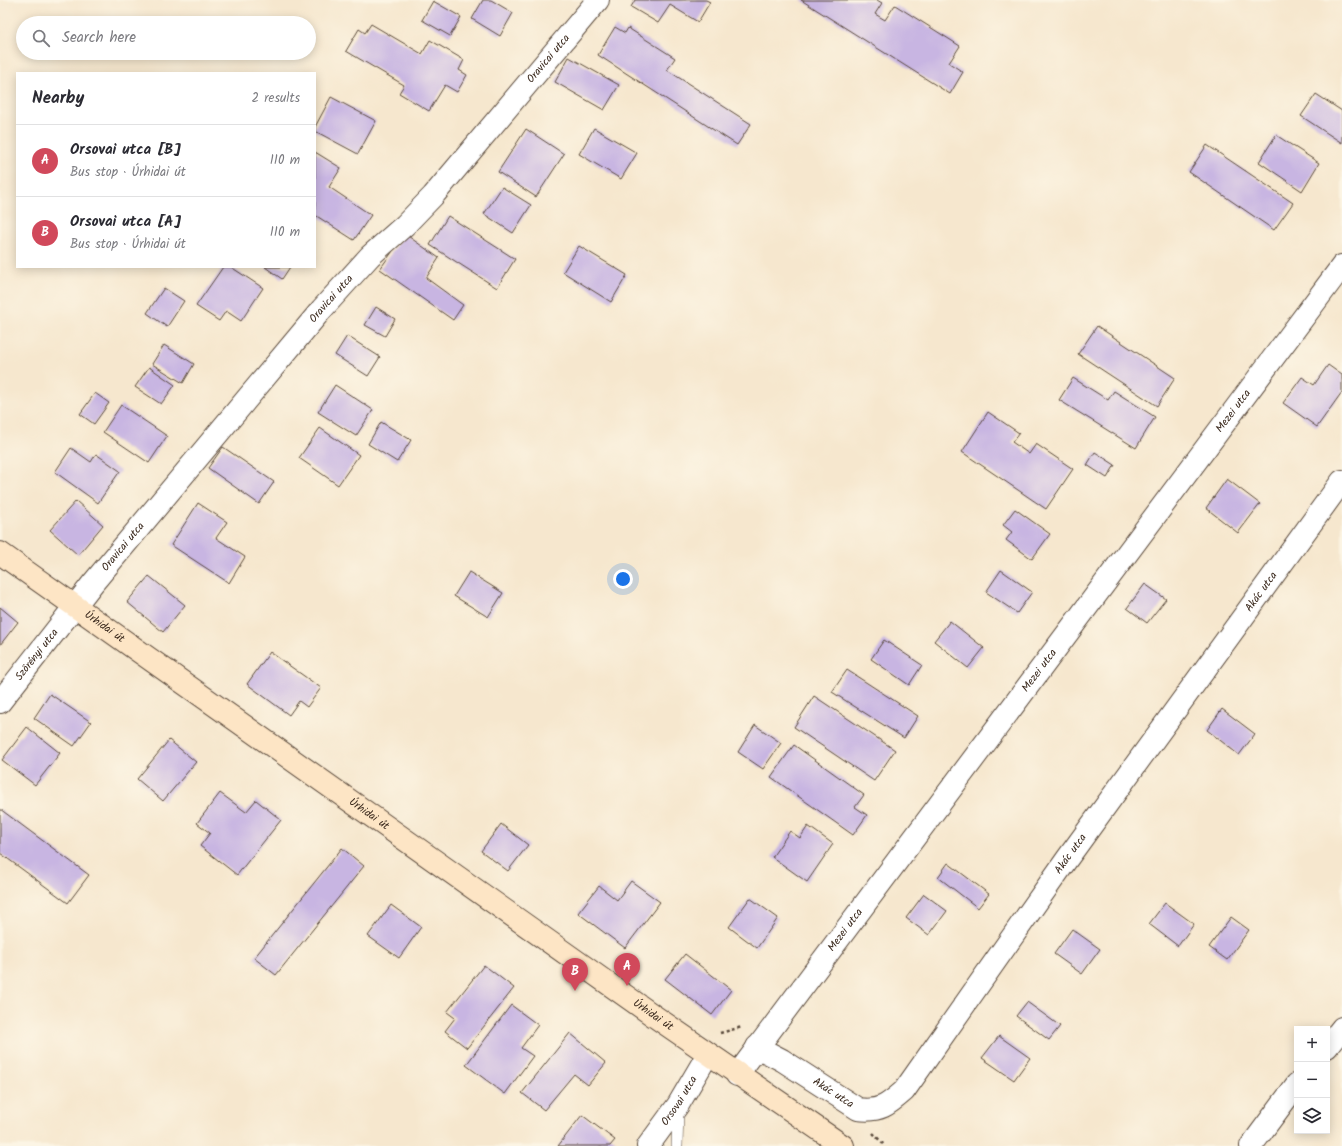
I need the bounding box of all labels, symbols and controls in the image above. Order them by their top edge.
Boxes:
search box [16,16,316,60]
text: Search here [62,26,136,50]
icon: search [30,27,52,49]
street label: Oravicai utca [522,30,575,87]
text: Nearby [32,85,84,112]
text: 2 results [252,88,300,109]
text: Orsovai utca [B] [70,138,181,162]
text: A [41,150,49,171]
text: 110 m [270,150,300,171]
text: Bus stop · Úrhidai út [70,162,186,183]
text: Orsovai utca [A] [70,210,181,234]
text: B [41,222,49,243]
text: 110 m [270,222,300,243]
text: Bus stop · Úrhidai út [70,234,186,255]
street label: Oravicai utca [305,271,358,327]
street label: Mezei utca [1211,386,1256,437]
street label: Oravicai utca [97,518,149,576]
street label: Akác utca [1240,568,1282,616]
your location [613,569,633,589]
street label: Úrhidai út [81,606,129,648]
street label: Szörényi utca [11,625,63,685]
street label: Mezei utca [1017,645,1062,696]
street label: Úrhidai út [345,794,393,835]
street label: Akác utca [1050,830,1091,878]
street label: Mezei utca [823,905,868,956]
pin: A [614,953,640,986]
pin: B [562,958,588,991]
street label: Úrhidai út [629,995,678,1036]
map controls [1294,1026,1330,1134]
button: + [1294,1026,1330,1062]
button: − [1294,1062,1330,1098]
street label: Orsovai utca [657,1072,702,1130]
street label: Akác utca [809,1073,857,1113]
button: layers [1294,1098,1330,1134]

